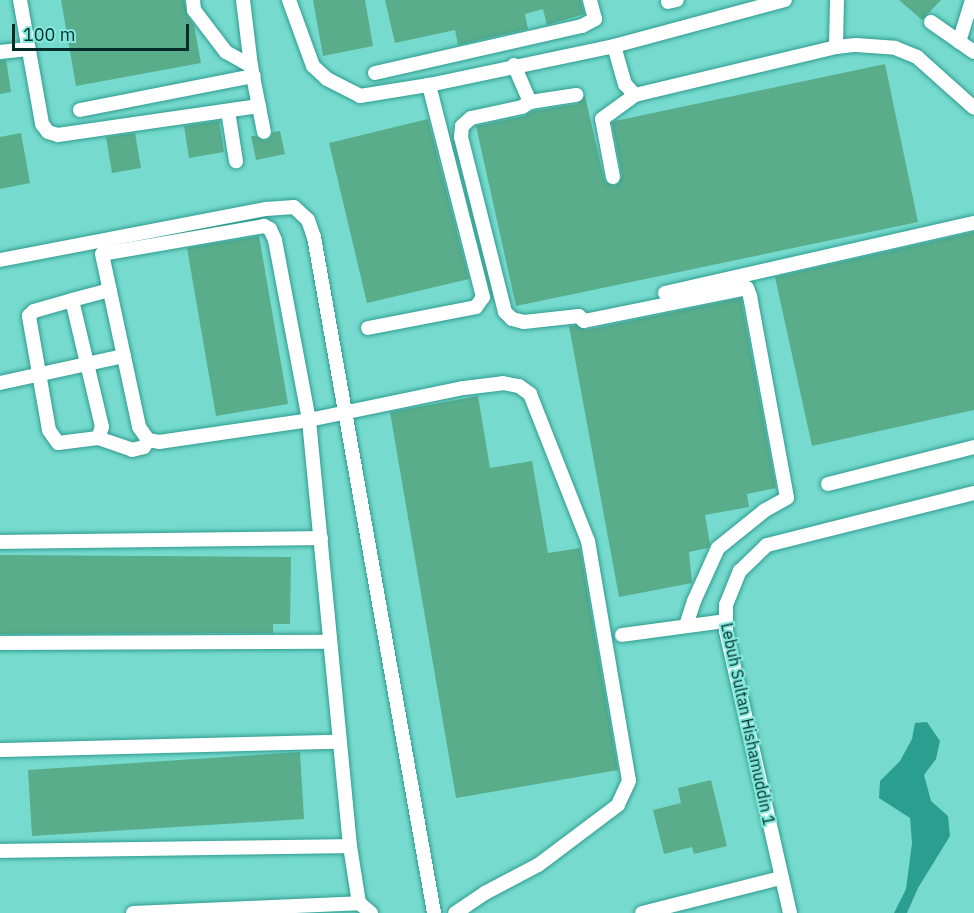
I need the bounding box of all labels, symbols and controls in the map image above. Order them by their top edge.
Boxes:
scale bar [15,12,192,50]
text: 100 m [23,23,75,46]
street label: Lebuh Sultan Hishamuddin 1 [717,621,779,827]

